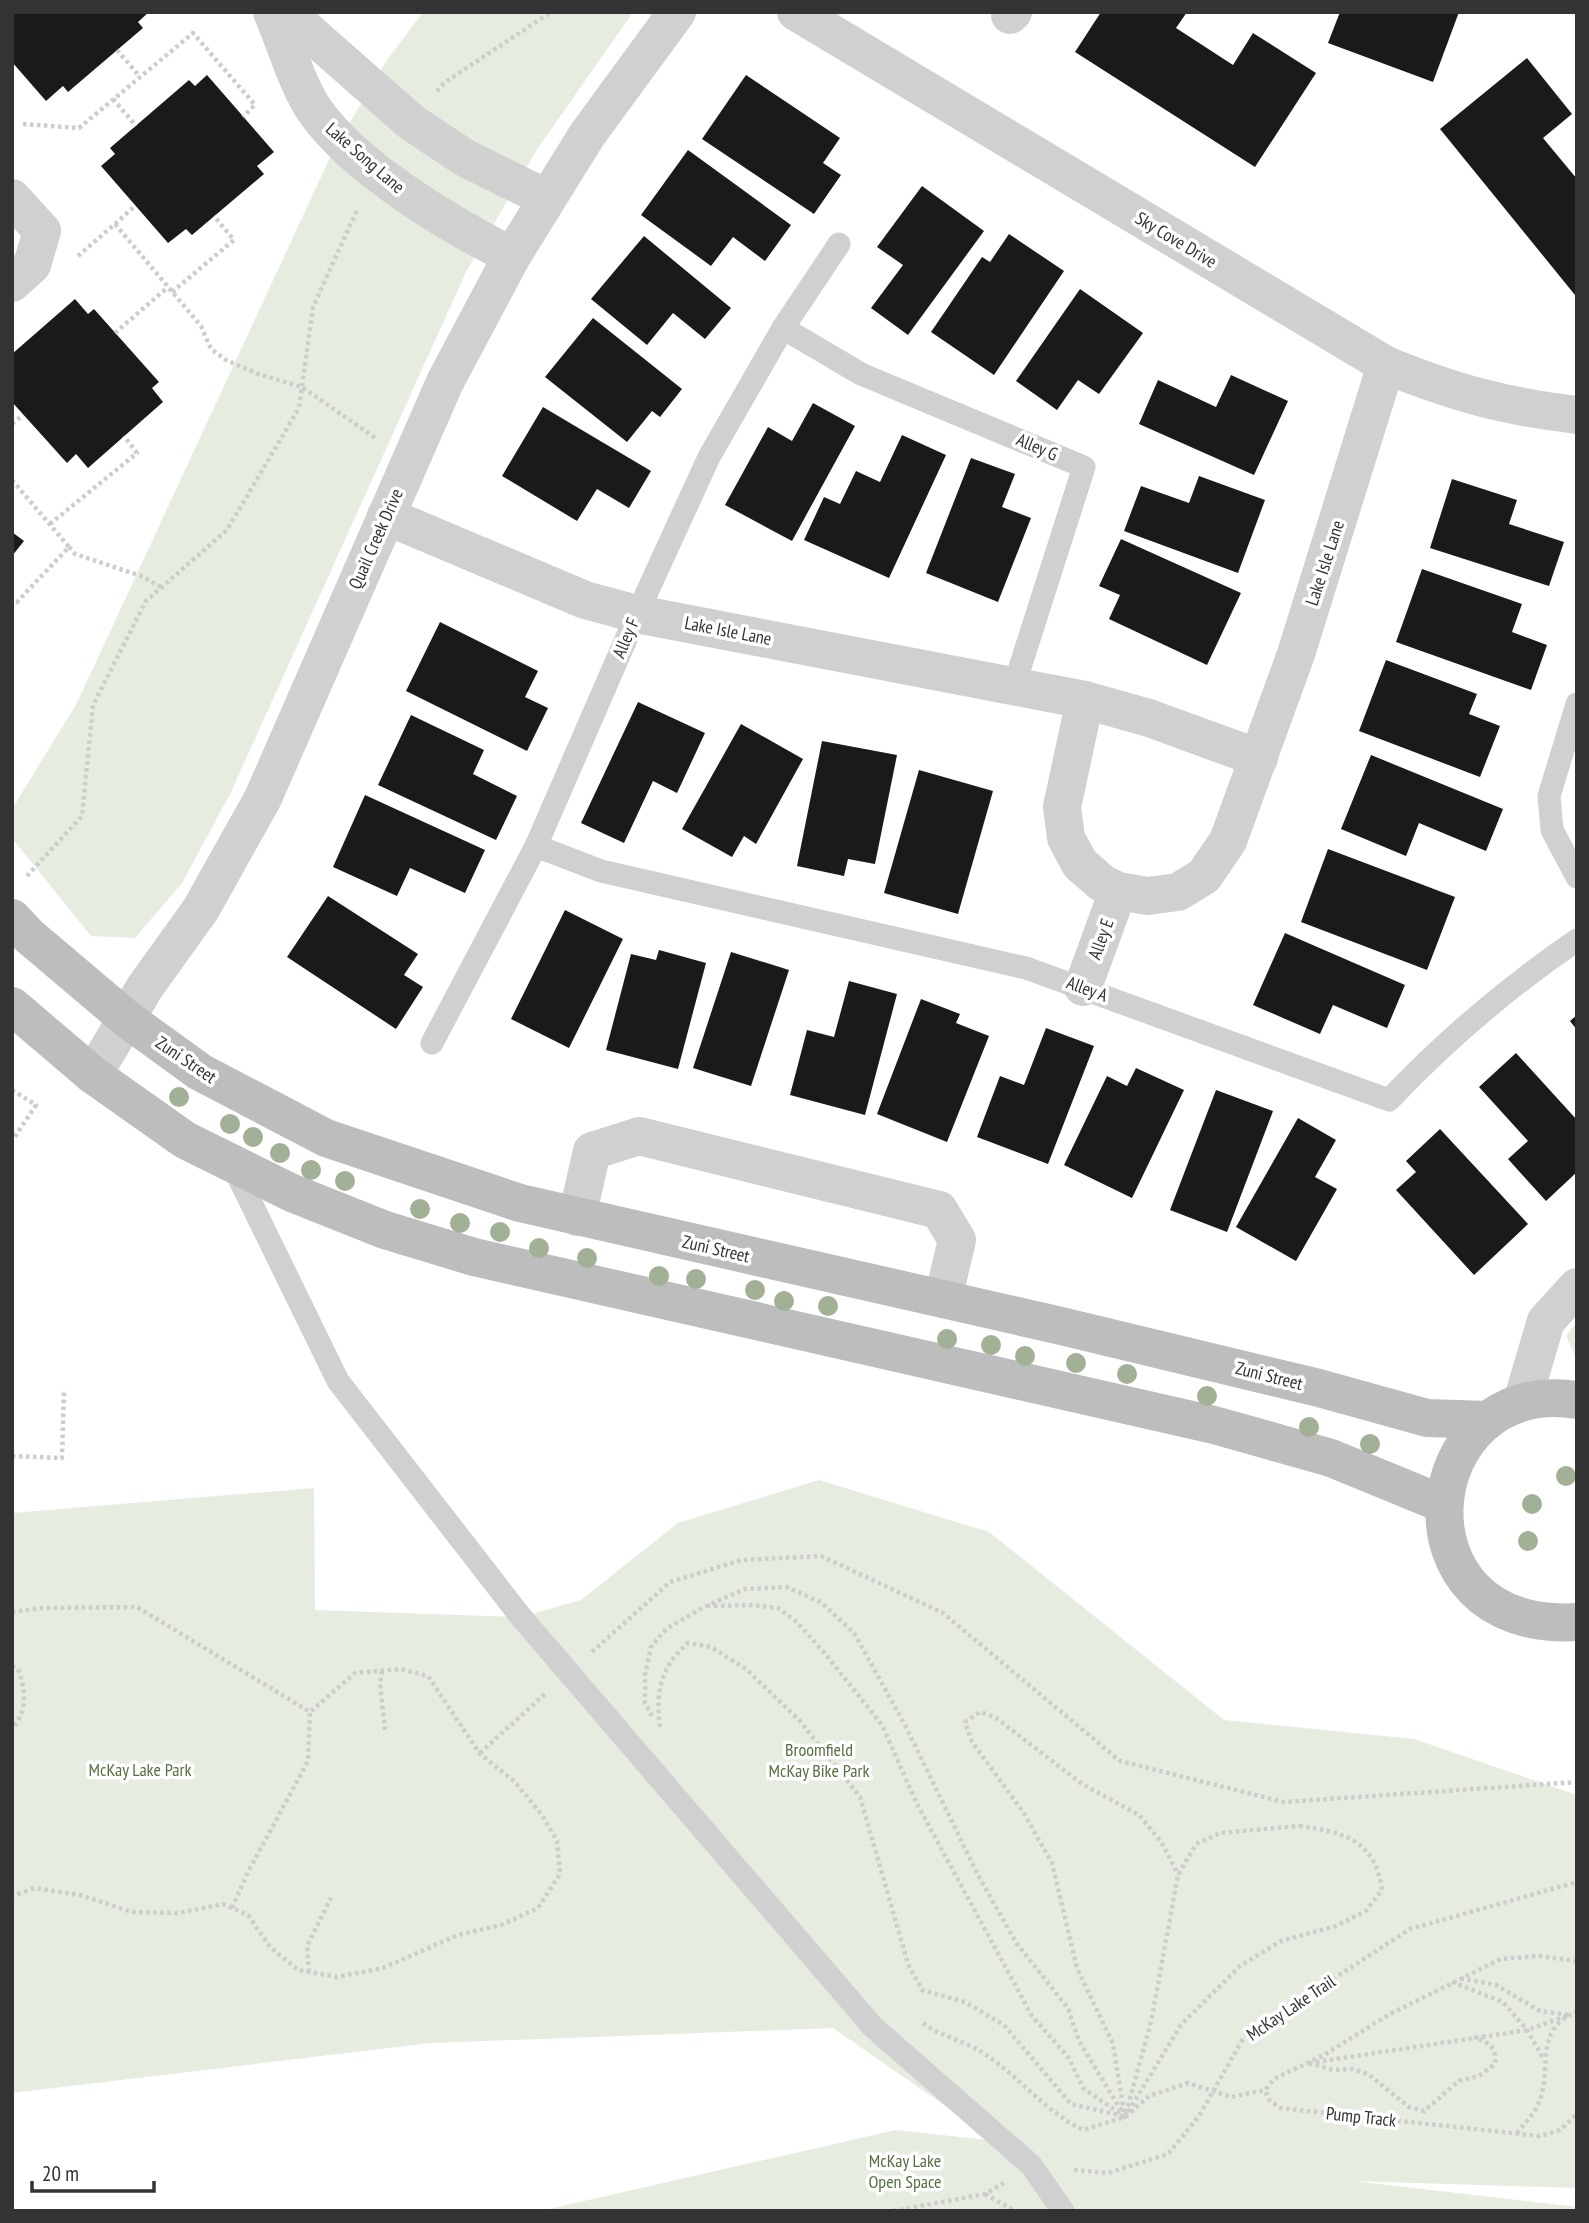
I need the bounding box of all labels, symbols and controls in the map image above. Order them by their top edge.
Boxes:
street label: Lake Song Lane [321,117,410,198]
street label: Sky Cove Drive [1131,206,1221,273]
street label: Alley G [1013,428,1062,466]
street label: Quail Creek Drive [343,485,408,593]
street label: Lake Isle Lane [1300,517,1349,608]
street label: Lake Isle Lane [683,611,773,650]
street label: Alley F [607,614,644,661]
street label: Alley E [1083,915,1118,962]
street label: Alley A [1063,971,1111,1007]
street label: Zuni Street [152,1031,221,1088]
street label: Zuni Street [680,1230,752,1267]
street label: Zuni Street [1233,1356,1305,1395]
park label: Broomfield McKay Bike Park [769,1738,869,1782]
park label: McKay Lake Park [89,1758,191,1781]
street label: McKay Lake Trail [1242,1969,1340,2046]
street label: Pump Track [1325,2101,1397,2132]
park label: McKay Lake Open Space [868,2149,942,2193]
scale bar [32,2150,154,2194]
text: 20 m [42,2160,79,2187]

